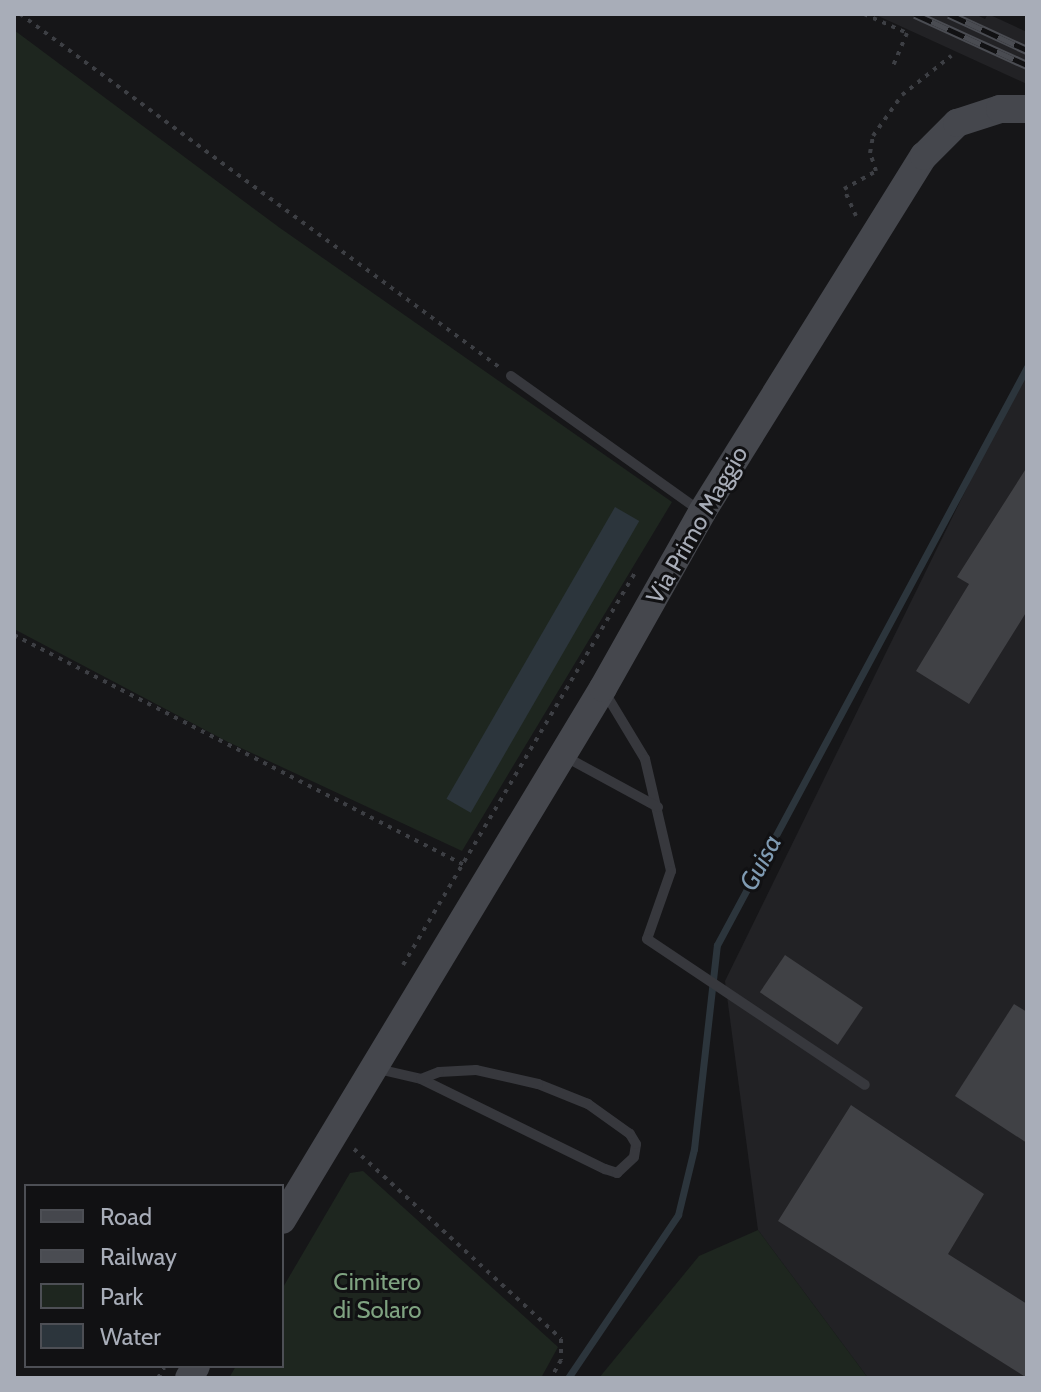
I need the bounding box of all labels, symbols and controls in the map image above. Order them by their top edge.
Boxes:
street label: Via Primo Maggio [640,441,754,609]
water label: Guisa [733,830,789,896]
legend [24,1184,284,1368]
text: Road [100,1202,152,1231]
text: Railway [100,1242,177,1271]
park label: Cimitero di Solaro [333,1268,421,1324]
text: Park [100,1282,143,1311]
text: Water [100,1322,161,1351]

